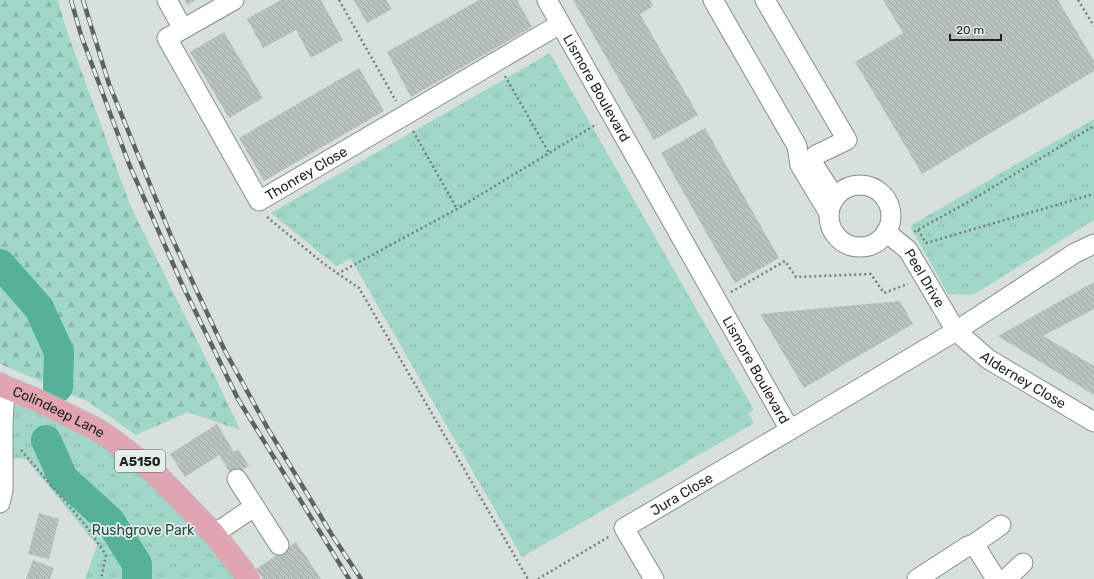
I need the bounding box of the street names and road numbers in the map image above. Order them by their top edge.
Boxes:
street label: Lismore Boulevard [559,31,633,145]
street label: Thonrey Close [262,143,351,204]
street label: Peel Drive [900,246,948,311]
street label: Lismore Boulevard [718,313,793,427]
street label: Alderney Close [976,348,1069,412]
street label: Colindeep Lane [10,383,108,442]
road number: A5150 [115,450,165,472]
street label: Jura Close [648,469,716,519]

